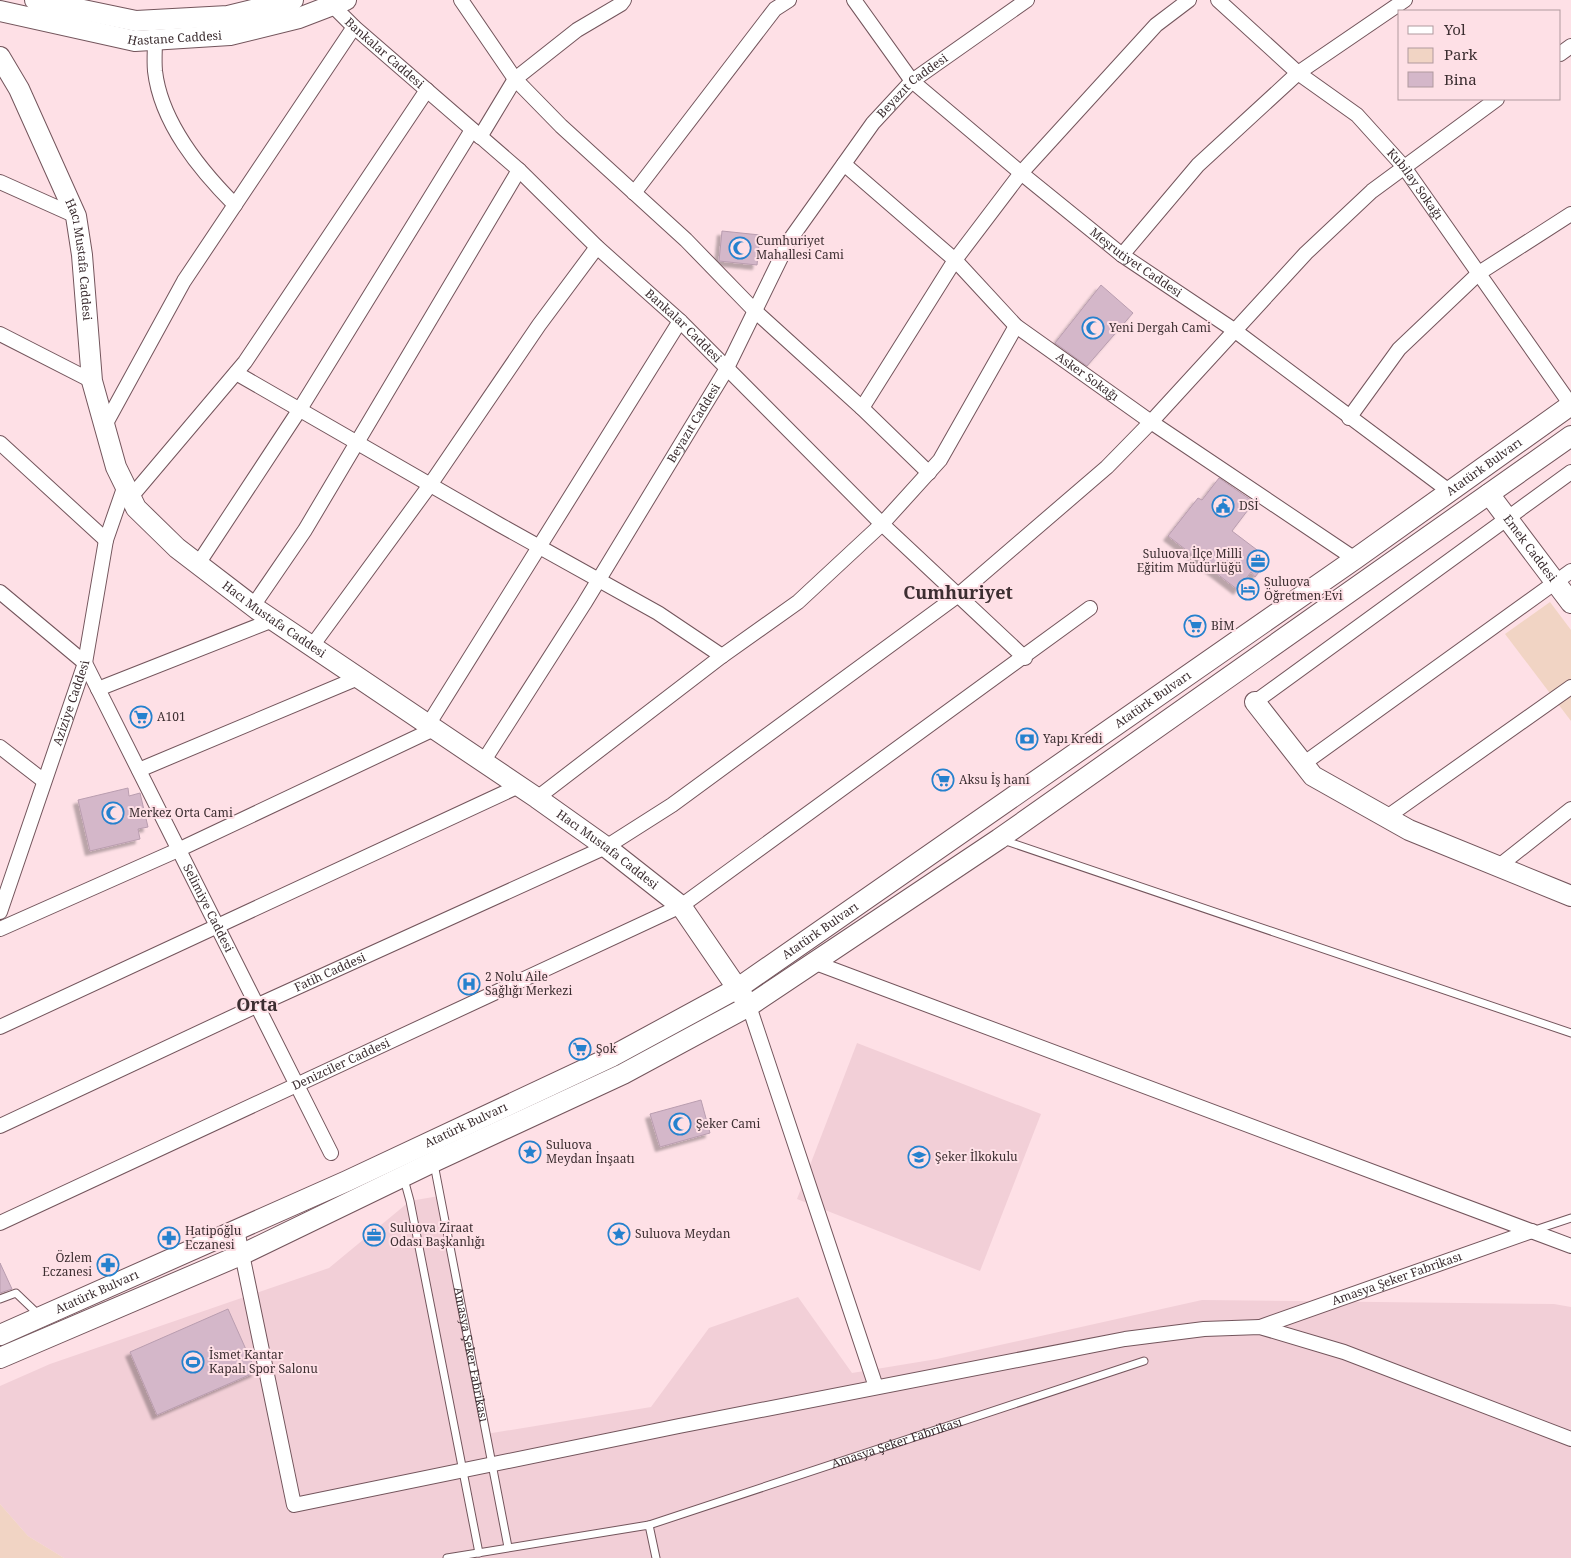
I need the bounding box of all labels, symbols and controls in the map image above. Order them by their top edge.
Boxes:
legend [1398,10,1561,100]
street label: Bankalar Caddesi [341,13,428,92]
text: Yol [1443,19,1466,39]
street label: Hastane Caddesi [126,27,222,49]
text: Park [1444,44,1478,64]
street label: Beyazıt Caddesi [873,49,951,121]
text: Bina [1444,69,1477,89]
street label: Kubilay Sokağı [1383,144,1447,223]
street label: Hacı Mustafa Caddesi [61,196,96,321]
street label: Meşrutiyet Caddesi [1087,223,1186,301]
place label: Cumhuriyet Mahallesi Cami [756,232,844,263]
mosque icon: Cumhuriyet Mahallesi Cami [728,236,752,260]
street label: Bankalar Caddesi [642,285,726,366]
mosque icon: Yeni Dergah Cami [1081,316,1105,340]
place label: Yeni Dergah Cami [1108,319,1211,336]
street label: Asker Sokağı [1053,348,1122,405]
street label: Beyazıt Caddesi [663,380,724,466]
street label: Atatürk Bulvarı [1443,433,1525,499]
public building icon: DSİ [1211,494,1235,518]
place label: DSİ [1239,497,1259,514]
street label: Emek Caddesi [1499,511,1561,585]
place label: Suluova İlçe Milli Eğitim Müdürlüğü [1137,545,1242,576]
office icon: Suluova İlçe Milli Eğitim Müdürlüğü [1246,549,1270,573]
place label: Suluova Öğretmen Evi [1264,573,1343,604]
street label: Hacı Mustafa Caddesi [219,577,330,662]
hotel icon: Suluova Öğretmen Evi [1236,577,1260,601]
district label: Cumhuriyet [903,580,1013,604]
supermarket icon: BİM [1183,614,1207,638]
place label: BİM [1211,617,1235,634]
street label: Aziziye Caddesi [48,659,93,748]
street label: Atatürk Bulvarı [1111,667,1194,732]
supermarket icon: A101 [129,705,153,729]
place label: A101 [157,708,186,725]
bank icon: Yapı Kredi [1015,727,1039,751]
place label: Yapı Kredi [1042,730,1103,747]
supermarket icon: Aksu İş hanı [931,768,955,792]
place label: Aksu İş hanı [959,771,1030,788]
mosque icon: Merkez Orta Cami [101,801,125,825]
place label: Merkez Orta Cami [129,804,233,821]
street label: Hacı Mustafa Caddesi [553,805,662,893]
street label: Selimiye Caddesi [179,861,238,955]
street label: Atatürk Bulvarı [778,898,862,963]
street label: Fatih Caddesi [291,948,368,996]
place label: 2 Nolu Aile Sağlığı Merkezi [485,968,572,999]
hospital icon: 2 Nolu Aile Sağlığı Merkezi [457,972,481,996]
district label: Orta [236,992,278,1016]
street label: Denizciler Caddesi [289,1034,393,1094]
supermarket icon: Şok [568,1037,592,1061]
place label: Şok [596,1040,617,1057]
street label: Atatürk Bulvarı [422,1098,510,1151]
mosque icon: Şeker Cami [668,1112,692,1136]
place label: Şeker Cami [696,1115,760,1132]
place label: Suluova Meydan İnşaatı [546,1136,635,1167]
place icon: Suluova Meydan İnşaatı [518,1140,542,1164]
school or university icon: Şeker İlkokulu [907,1145,931,1169]
place label: Şeker İlkokulu [935,1148,1018,1165]
place label: Suluova Ziraat Odası Başkanlığı [390,1219,485,1250]
place label: Hatipoğlu Eczanesi [185,1222,242,1253]
place icon: Suluova Meydan [607,1222,631,1246]
office icon: Suluova Ziraat Odası Başkanlığı [362,1223,386,1247]
place label: Suluova Meydan [635,1225,731,1242]
pharmacy icon: Hatipoğlu Eczanesi [157,1226,181,1250]
street label: Amasya Şeker Fabrikası [1329,1247,1464,1309]
place label: Özlem Eczanesi [42,1249,92,1280]
pharmacy icon: Özlem Eczanesi [96,1253,120,1277]
street label: Atatürk Bulvarı [52,1266,141,1317]
street label: Amasya Şeker Fabrikası [450,1286,493,1423]
place label: İsmet Kantar Kapalı Spor Salonu [209,1346,318,1377]
sports icon: İsmet Kantar Kapalı Spor Salonu [181,1350,205,1374]
street label: Amasya Şeker Fabrikası [829,1413,964,1472]

